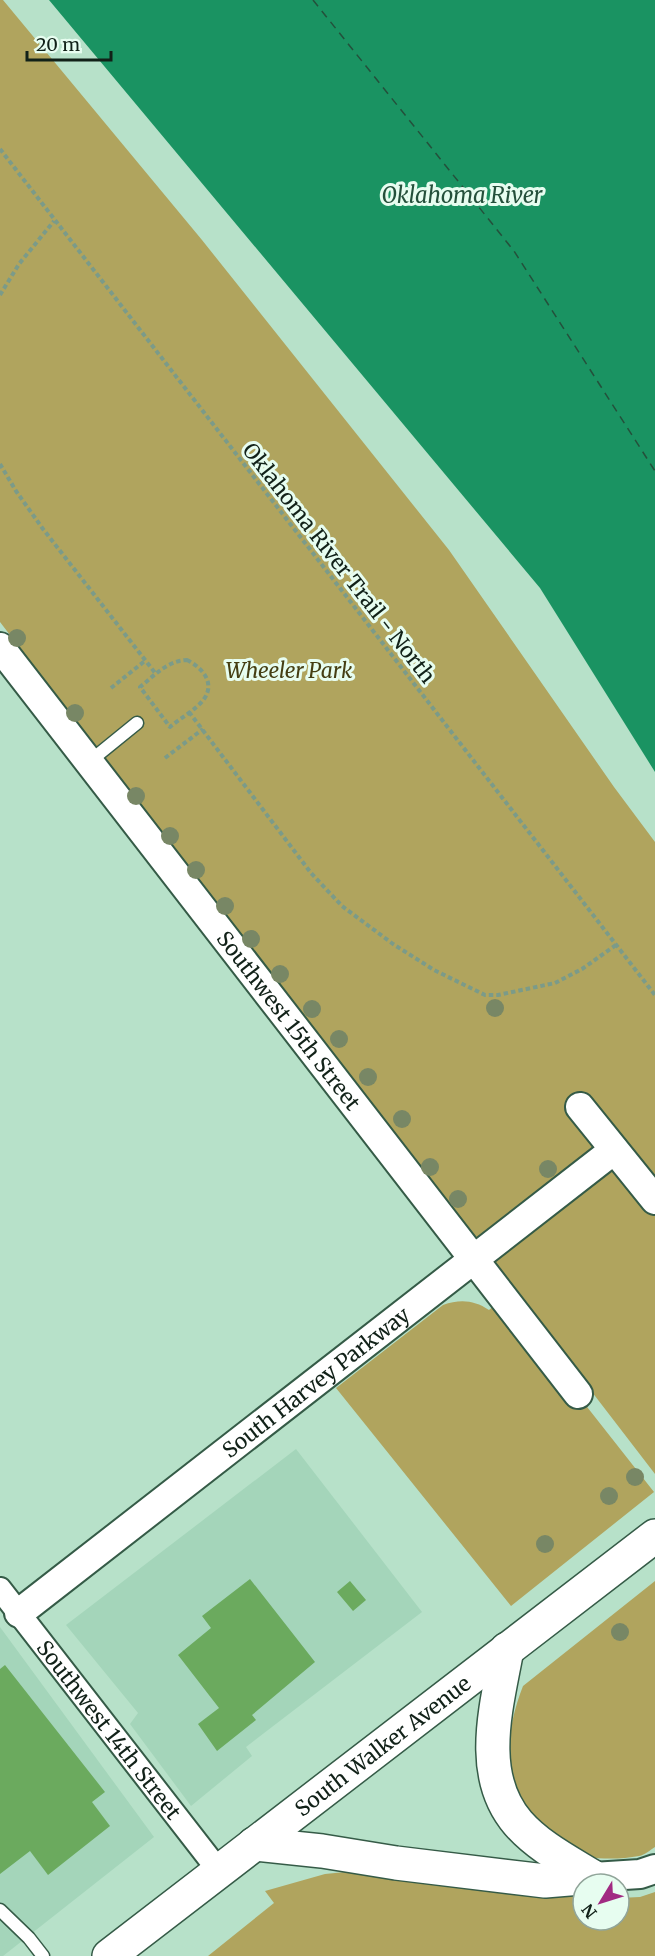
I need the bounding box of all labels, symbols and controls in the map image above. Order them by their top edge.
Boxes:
scale bar [27,24,111,62]
text: 20 m [36,33,80,56]
water label: Oklahoma River [381,181,544,209]
street label: Oklahoma River Trail - North [237,437,441,689]
park label: Wheeler Park [226,657,353,684]
street label: Southwest 15th Street [211,925,367,1115]
street label: South Harvey Parkway [217,1300,416,1463]
street label: Southwest 14th Street [31,1635,187,1825]
street label: South Walker Avenue [289,1669,476,1822]
north arrow [571,1872,631,1932]
text: N [577,1900,601,1922]

